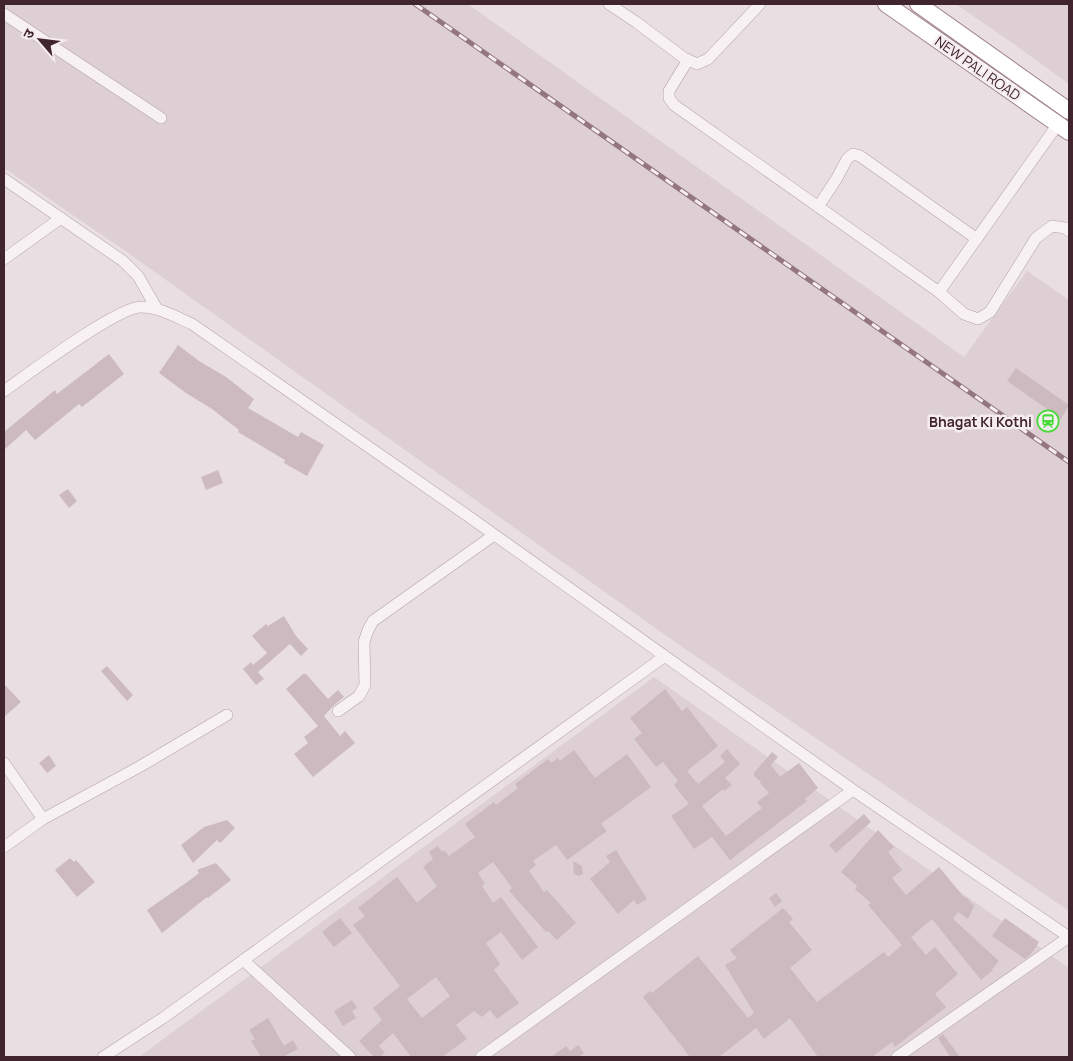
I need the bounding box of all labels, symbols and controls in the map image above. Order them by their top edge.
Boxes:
north arrow [15,15,65,65]
text: उ [18,25,39,42]
street label: NEW PALI ROAD [931,31,1025,105]
station icon: Bhagat Ki Kothi [1036,409,1060,433]
place label: Bhagat Ki Kothi [929,412,1032,431]

